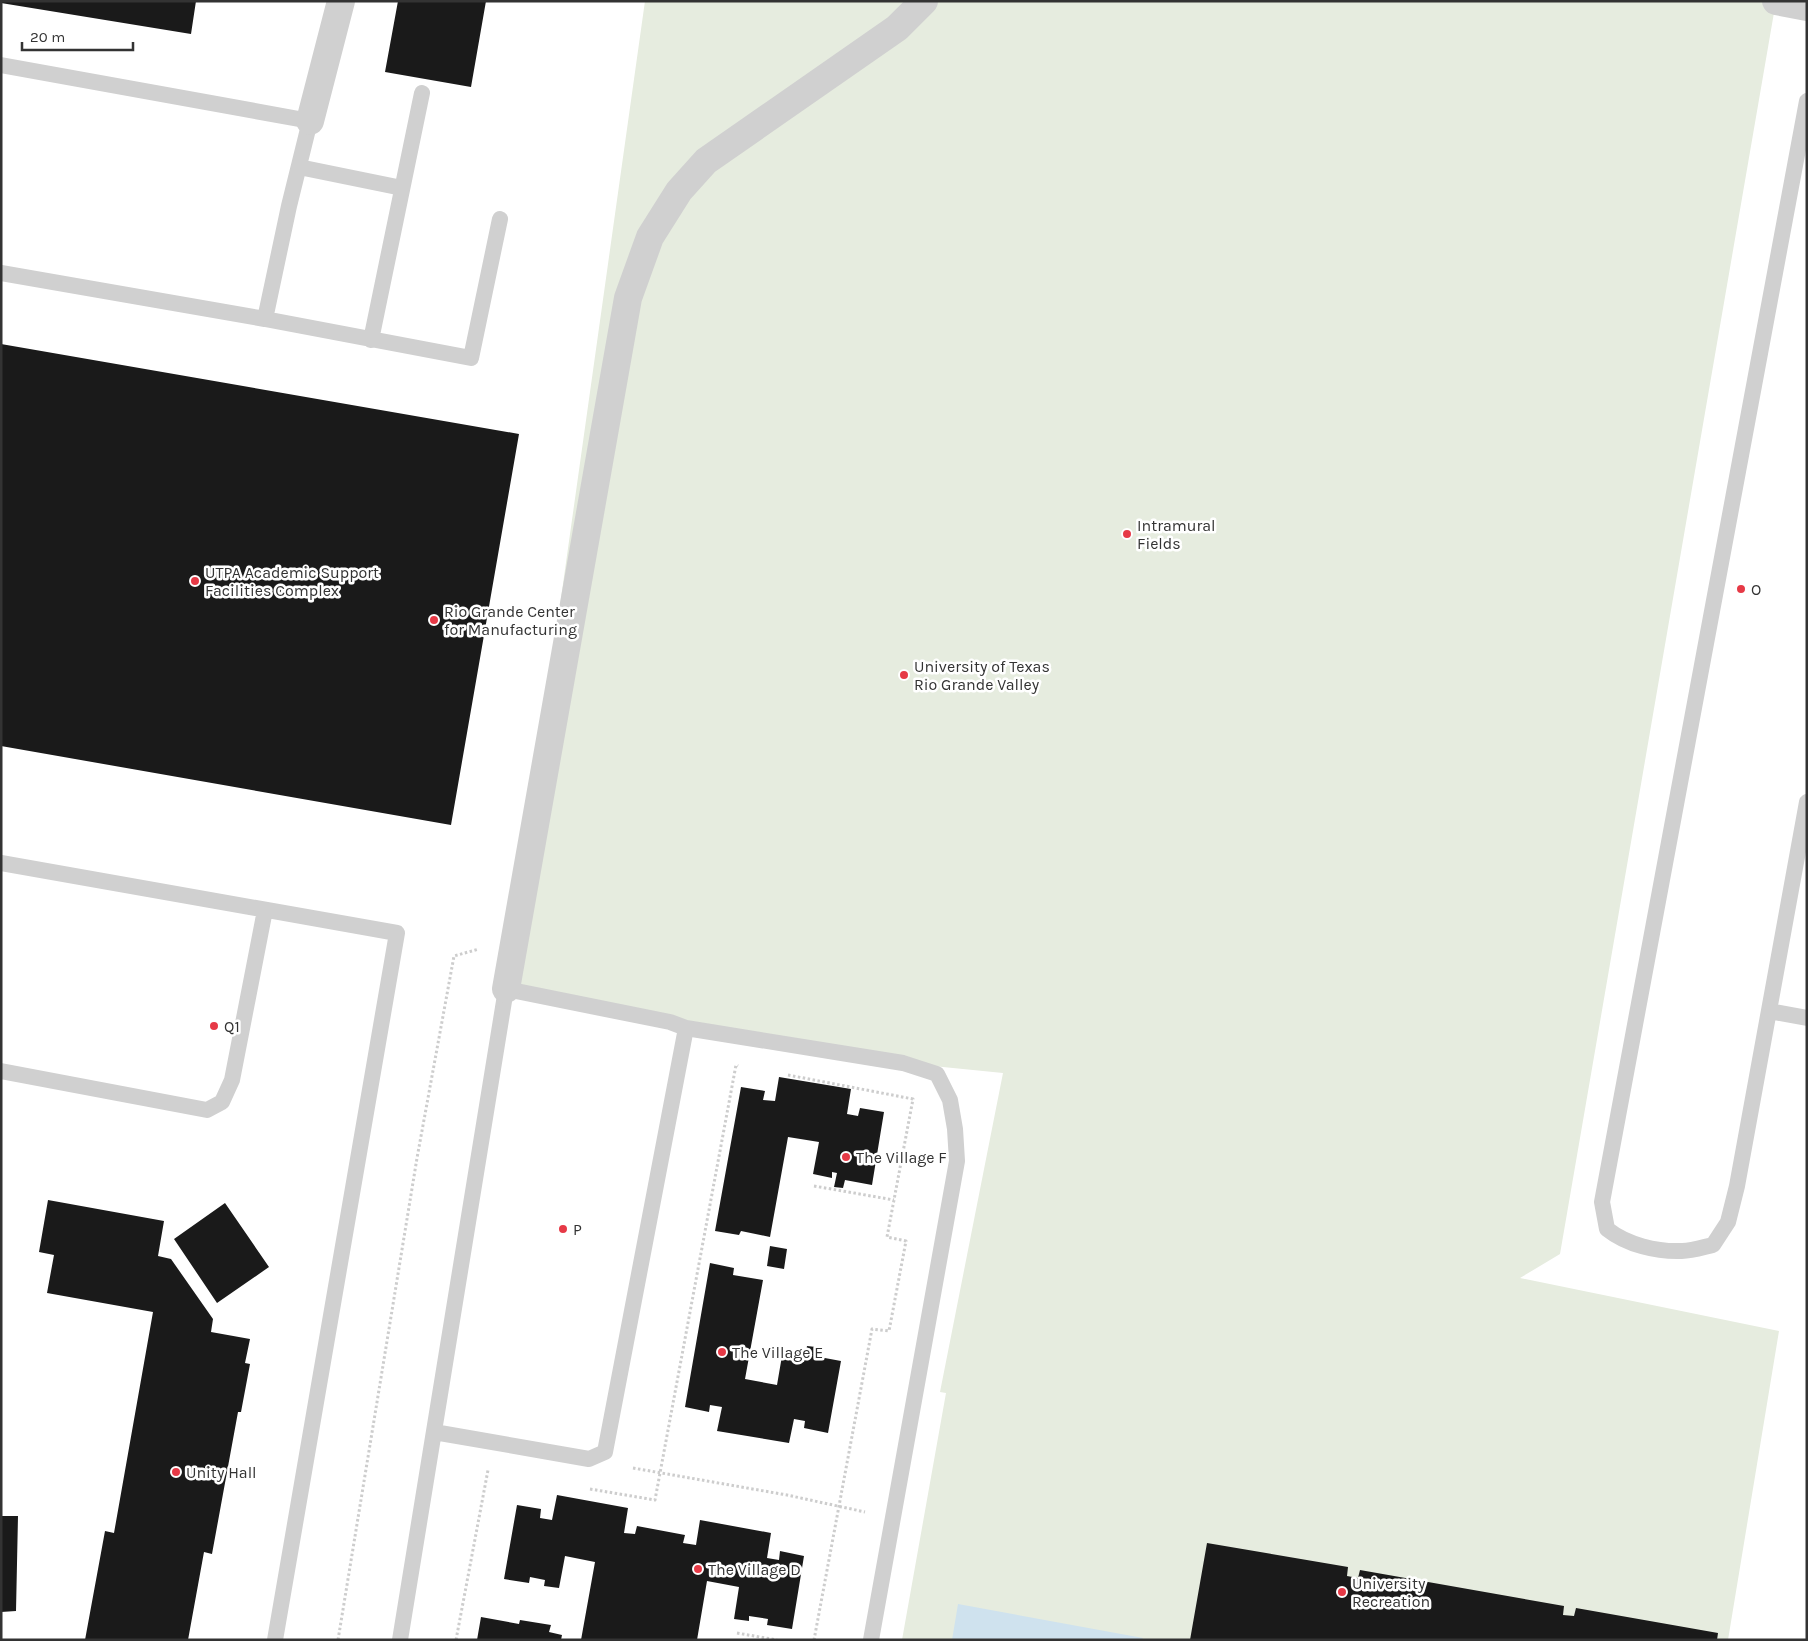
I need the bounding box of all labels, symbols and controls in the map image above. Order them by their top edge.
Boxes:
scale bar [22,20,134,52]
text: 20 m [30,28,65,46]
place label: Intramural Fields [1137,516,1215,553]
marker: Intramural Fields [1121,528,1133,540]
place label: UTPA Academic Support Facilities Complex [205,563,379,600]
marker: UTPA Academic Support Facilities Complex [189,575,201,587]
place label: O [1751,580,1761,599]
marker: O [1735,583,1747,595]
place label: Rio Grande Center for Manufacturing [444,602,577,639]
marker: Rio Grande Center for Manufacturing [428,614,440,626]
place label: University of Texas Rio Grande Valley [914,657,1050,694]
marker: University of Texas Rio Grande Valley [898,669,910,681]
place label: Q1 [224,1017,240,1036]
marker: Q1 [208,1020,220,1032]
place label: The Village F [856,1148,947,1167]
marker: The Village F [840,1151,852,1163]
place label: P [573,1220,582,1239]
marker: P [557,1223,569,1235]
place label: The Village E [732,1343,823,1362]
marker: The Village E [716,1346,728,1358]
place label: Unity Hall [186,1463,257,1482]
marker: Unity Hall [170,1466,182,1478]
place label: The Village D [708,1560,801,1579]
marker: The Village D [692,1563,704,1575]
place label: University Recreation [1352,1574,1430,1611]
marker: University Recreation [1336,1586,1348,1598]

